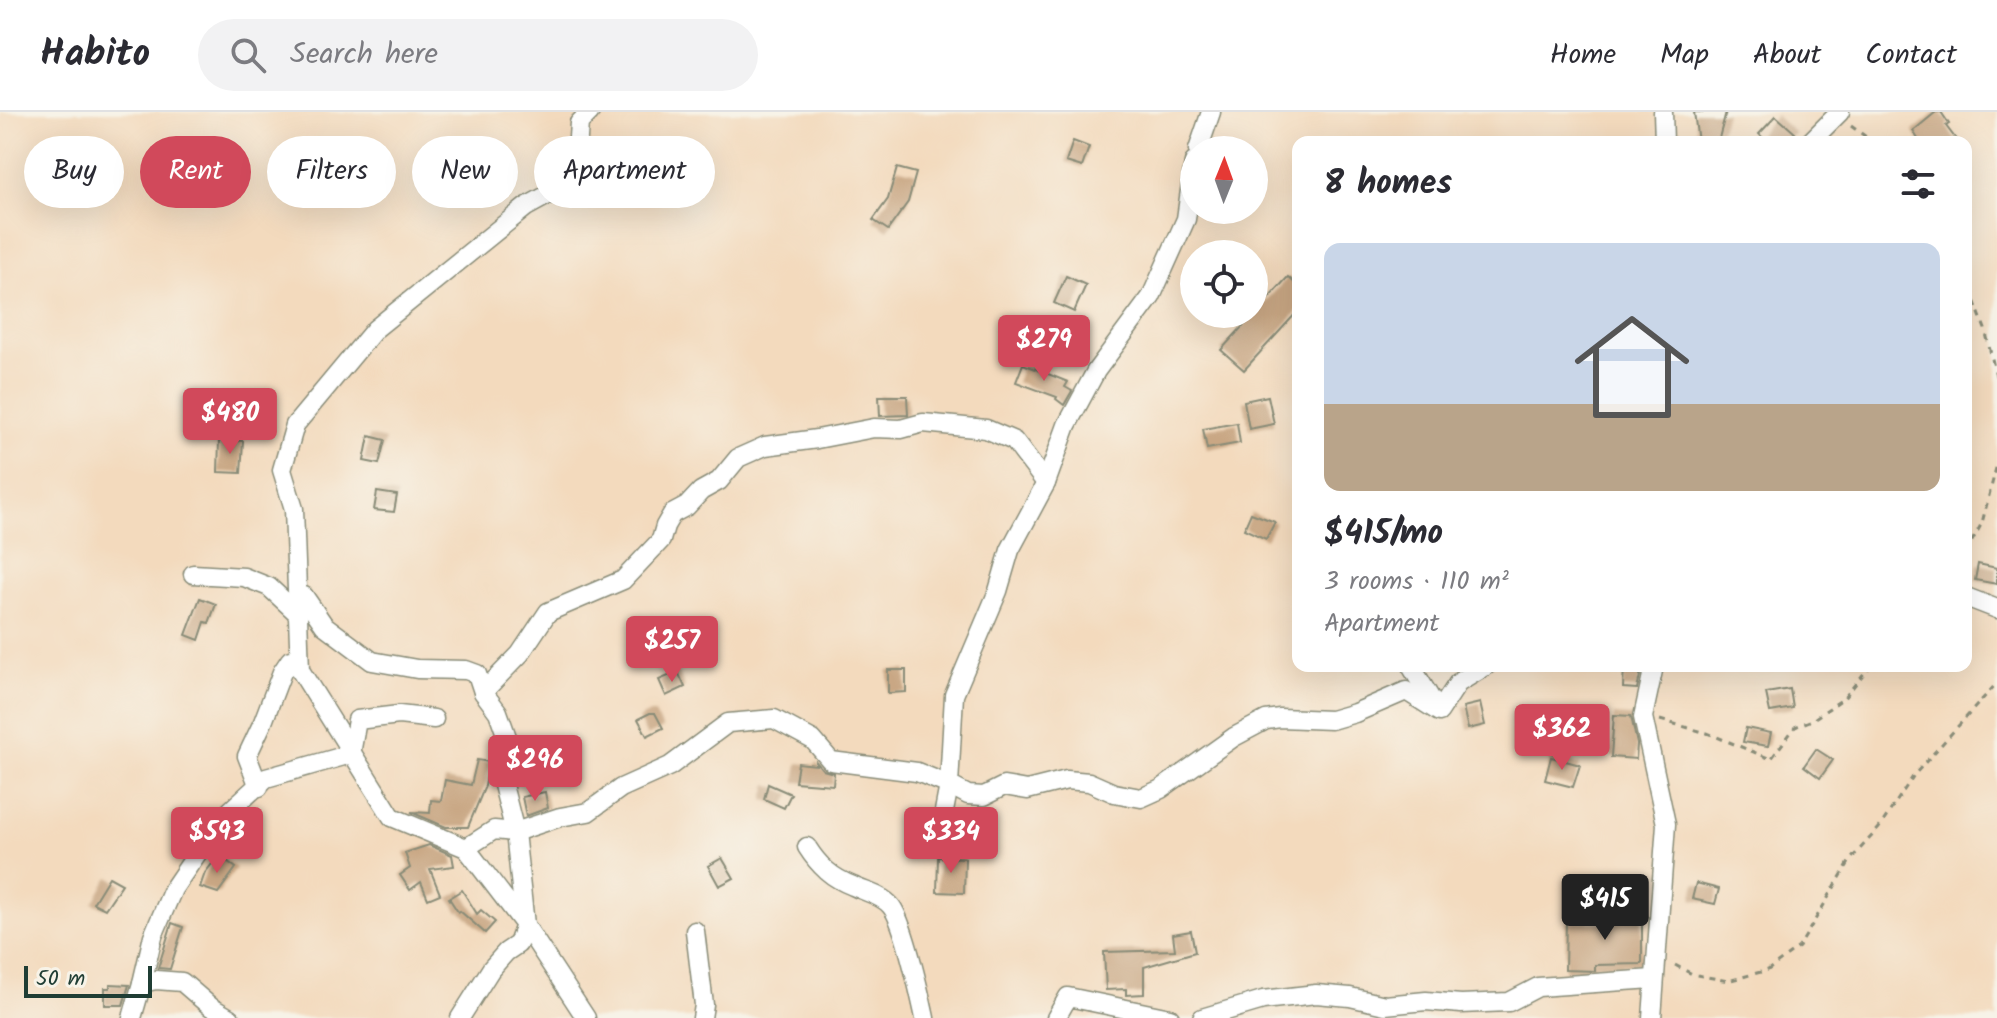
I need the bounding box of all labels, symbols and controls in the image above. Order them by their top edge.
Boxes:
search box [198,19,758,91]
text: Habito [40,25,150,85]
text: Search here [290,31,438,79]
icon: search [226,33,270,77]
text: Home [1550,33,1616,78]
text: Map [1660,33,1709,78]
text: About [1753,33,1821,78]
text: Contact [1865,33,1957,78]
chip: Buy [24,136,124,208]
chip: Rent [140,136,251,208]
chip: Filters [267,136,396,208]
chip: New [412,136,518,208]
chip: Apartment [534,136,715,208]
north arrow [1180,136,1268,224]
map controls [1180,136,1268,328]
text: 8 homes [1324,157,1452,211]
icon: filters [1896,162,1940,206]
button: locate [1180,240,1268,328]
icon: home [1560,295,1704,439]
pin: $279 [997,315,1091,383]
text: $279 [1016,320,1072,362]
pin: $480 [183,388,277,456]
text: $480 [201,393,259,435]
text: $415/mo [1324,507,1443,561]
text: 3 rooms · 110 m² [1324,561,1509,603]
text: Apartment [1324,603,1439,645]
pin: $257 [625,616,719,684]
text: $257 [644,621,700,663]
pin: $362 [1515,704,1609,772]
text: $362 [1533,709,1591,751]
pin: $296 [488,735,582,803]
text: $296 [506,740,564,782]
pin: $593 [170,807,264,875]
pin: $334 [904,807,998,875]
text: $593 [189,812,245,854]
text: $334 [922,812,980,854]
pin: $415 [1558,874,1652,942]
text: $415 [1580,879,1630,921]
scale bar [24,962,152,998]
text: 50 m [36,962,85,997]

